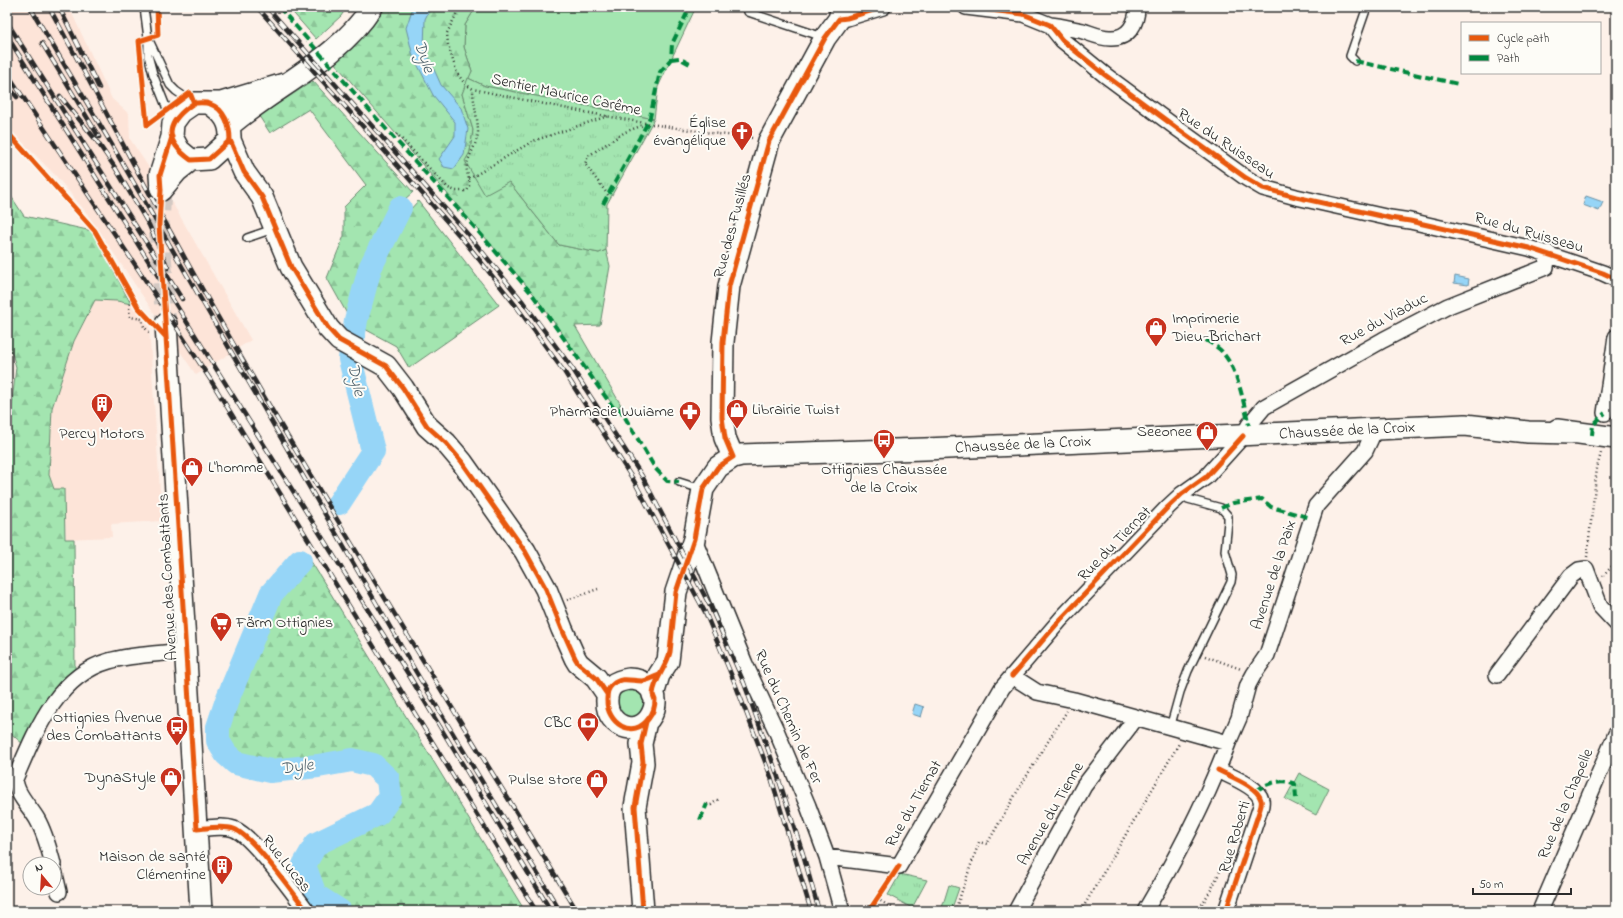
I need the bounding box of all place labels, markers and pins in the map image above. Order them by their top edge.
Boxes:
place label: Église évangélique [653,111,727,153]
church icon: Église évangélique [729,119,755,152]
place label: Imprimerie Dieu-Brichart [1171,307,1262,349]
shop icon: Imprimerie Dieu-Brichart [1143,315,1169,348]
building icon: Percy Motors [89,391,115,424]
shop icon: Librairie Twist [724,397,750,430]
place label: Librairie Twist [752,398,840,422]
pharmacy icon: Pharmacie Wuiame [677,399,703,432]
place label: Pharmacie Wuiame [550,400,675,424]
shop icon: Seeonee [1194,419,1220,452]
place label: Seeonee [1137,420,1193,444]
place label: Percy Motors [59,422,145,446]
bus stop icon: Ottignies Chaussée de la Croix [871,427,897,460]
shop icon: L'homme [179,455,205,488]
place label: L'homme [208,456,264,480]
place label: Ottignies Chaussée de la Croix [821,458,948,500]
supermarket icon: Färm Ottignies [208,610,234,643]
place label: Färm Ottignies [235,611,333,635]
place label: Ottignies Avenue des Combattants [46,706,163,748]
bank icon: CBC [575,710,601,743]
place label: CBC [544,711,572,735]
bus stop icon: Ottignies Avenue des Combattants [164,714,190,747]
shop icon: DynaStyle [158,765,184,798]
place label: DynaStyle [83,766,157,790]
shop icon: Pulse store [584,767,610,800]
place label: Pulse store [509,768,583,792]
place label: Maison de santé Clémentine [99,845,207,887]
building icon: Maison de santé Clémentine [209,853,235,886]

